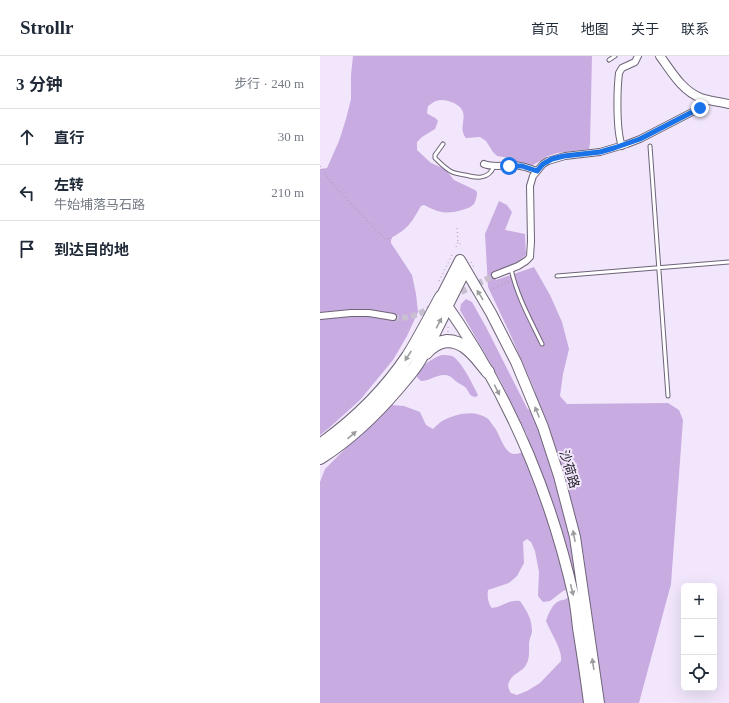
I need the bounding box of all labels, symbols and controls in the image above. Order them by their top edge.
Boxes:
text: Strollr [20,17,73,38]
text: 首页 [531,22,559,37]
text: 地图 [581,22,609,37]
text: 关于 [631,22,659,37]
text: 联系 [681,22,709,37]
text: 3 分钟 [16,75,63,94]
text: 步行 · 240 m [234,76,304,91]
route end [691,99,709,117]
icon: ahead [16,126,38,148]
text: 30 m [278,129,304,144]
text: 直行 [54,130,84,146]
route start [500,157,518,175]
text: 左转 [54,177,84,193]
icon: left [16,182,38,204]
text: 210 m [271,185,304,200]
text: 牛始埔落马石路 [54,197,145,212]
icon: arrive [16,238,38,260]
text: 到达目的地 [54,242,129,258]
one-way arrow [477,289,484,301]
one-way arrow [436,317,442,328]
one-way arrow [404,350,411,361]
one-way arrow [494,385,501,396]
one-way arrow [533,405,539,417]
one-way arrow [346,431,357,440]
street label: 沙荷路 [557,448,582,490]
one-way arrow [571,530,577,542]
map controls [681,583,717,691]
button: + [681,583,717,619]
one-way arrow [569,584,575,597]
button: − [681,619,717,655]
button: locate [681,655,717,691]
one-way arrow [590,658,596,671]

